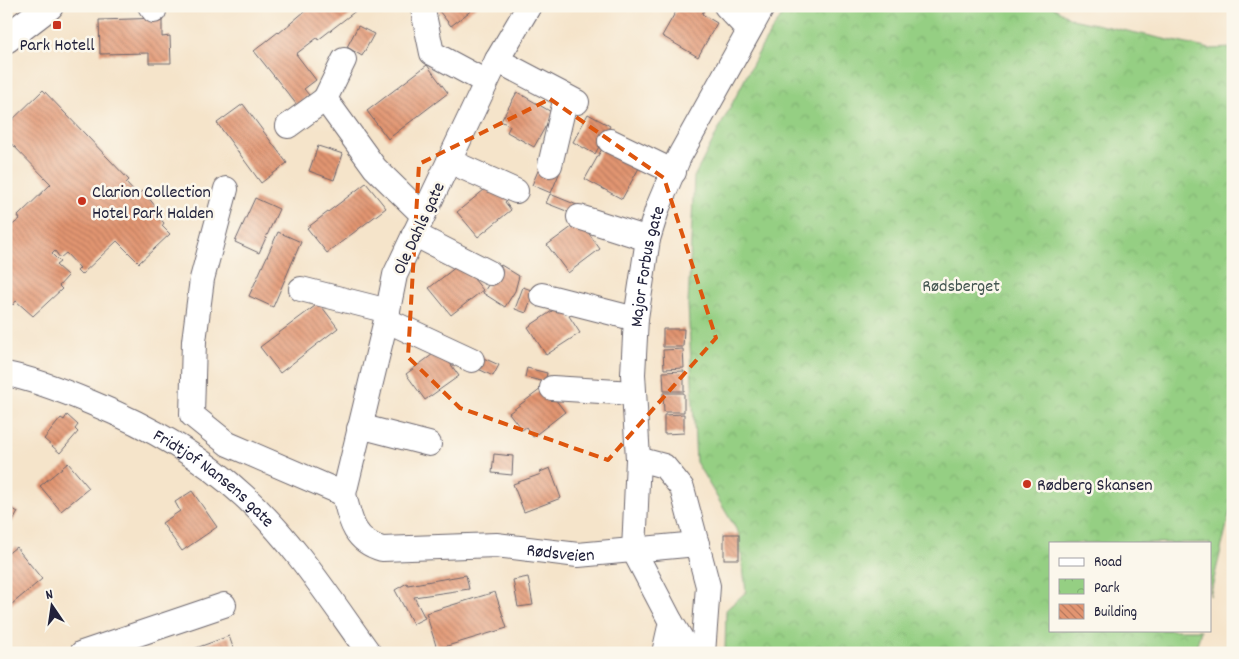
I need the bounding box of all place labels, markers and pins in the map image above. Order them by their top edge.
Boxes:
marker: Park Hotell [51,19,63,31]
place label: Park Hotell [19,34,95,59]
place label: Clarion Collection Hotel Park Halden [92,181,214,227]
marker: Clarion Collection Hotel Park Halden [76,195,88,207]
place label: Rødberg Skansen [1037,474,1153,499]
marker: Rødberg Skansen [1021,478,1033,490]

